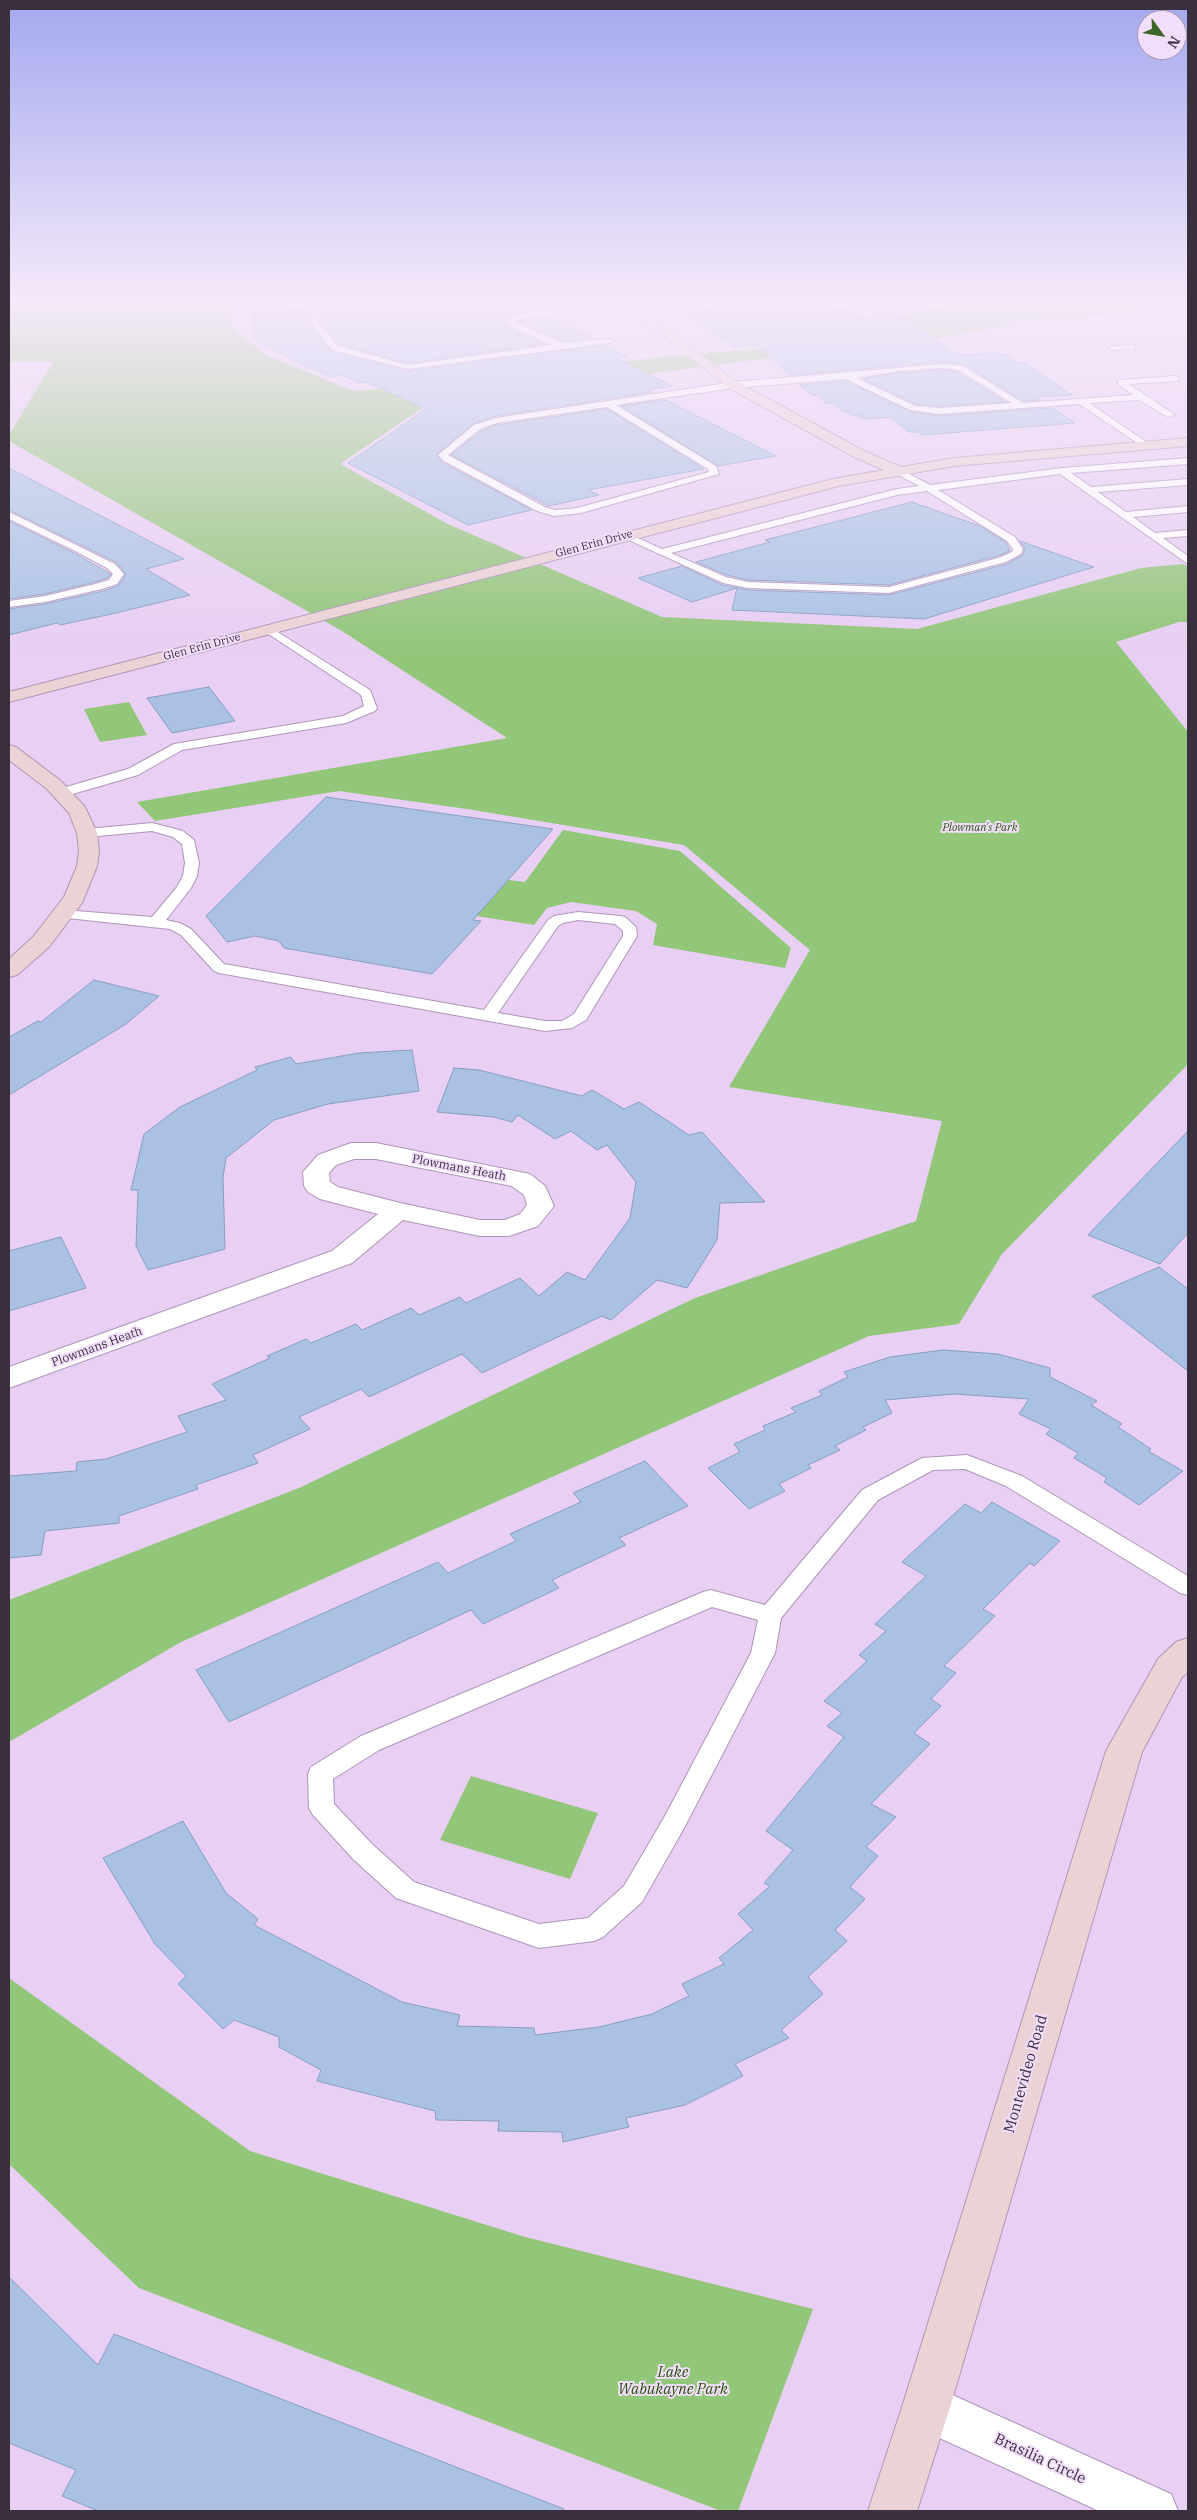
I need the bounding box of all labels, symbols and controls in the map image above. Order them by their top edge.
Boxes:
north arrow [1137,10,1187,60]
text: N [1163,33,1184,52]
street label: Glen Erin Drive [554,527,634,561]
street label: Glen Erin Drive [162,630,242,664]
park label: Plowman's Park [942,821,1018,835]
street label: Plowmans Heath [411,1152,507,1184]
street label: Plowmans Heath [50,1324,144,1370]
street label: Montevideo Road [1001,2013,1051,2135]
park label: Lake Wabukayne Park [618,2364,728,2399]
street label: Brasilia Circle [991,2430,1089,2488]

